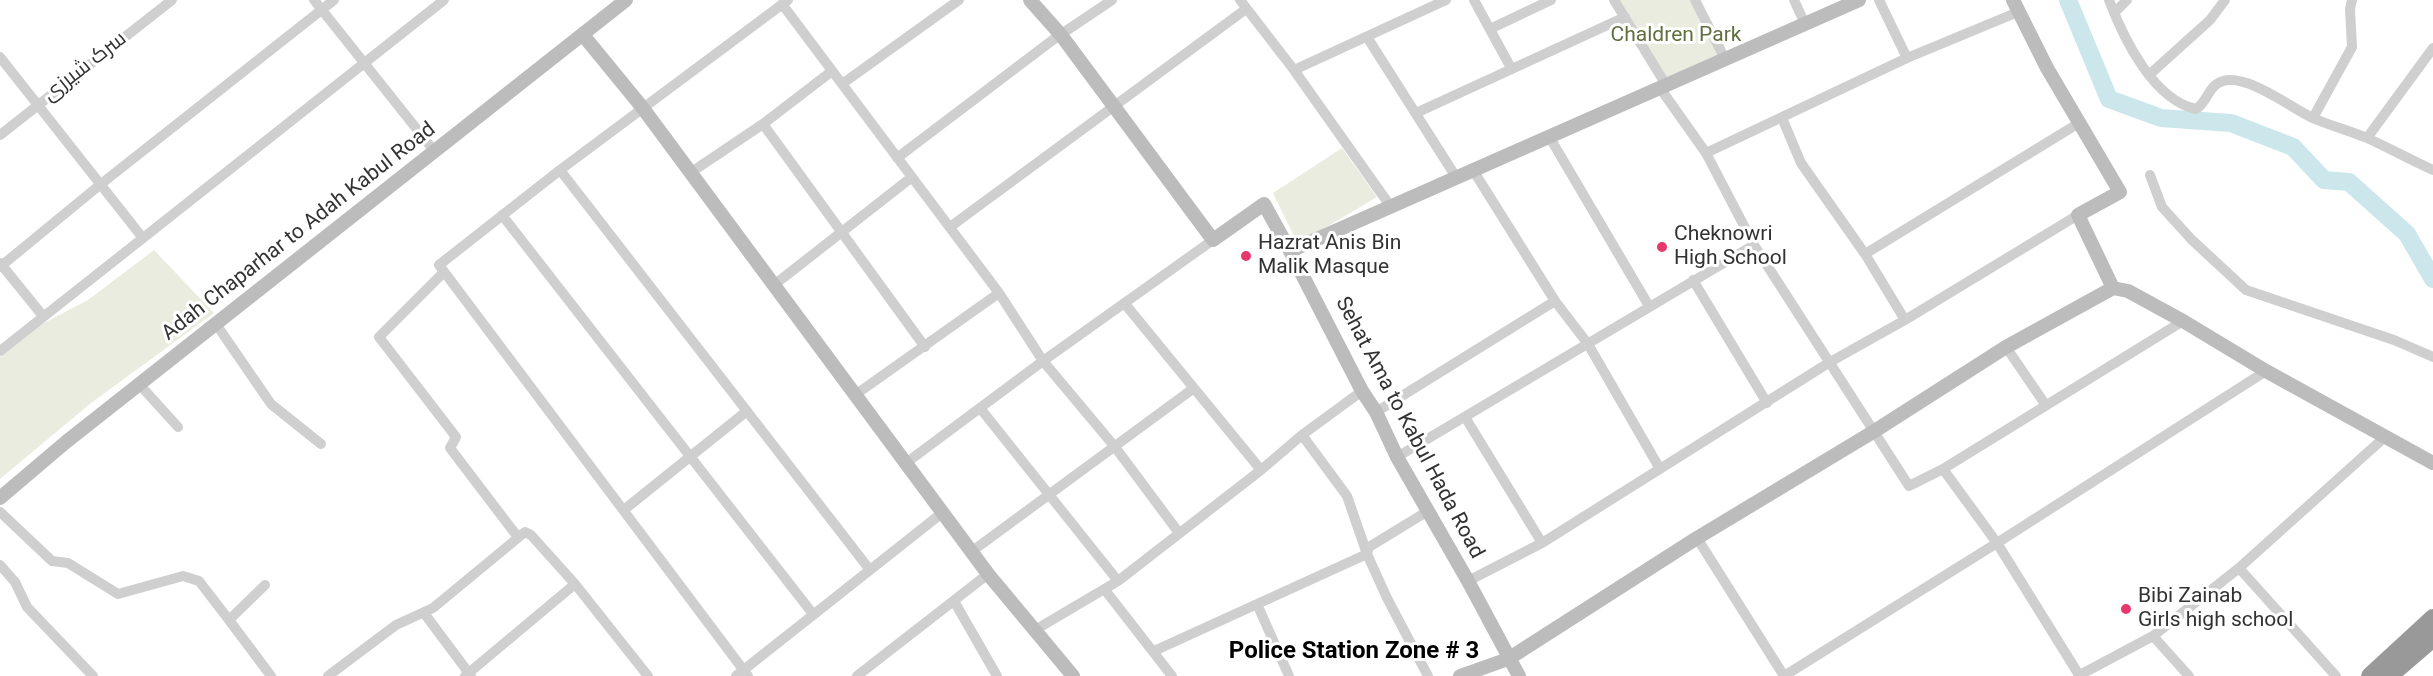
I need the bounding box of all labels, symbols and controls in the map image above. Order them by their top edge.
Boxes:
park label: Chaldren Park [1611,23,1741,49]
street label: سرک شیرزی [38,27,132,107]
street label: Adah Chaparhar to Adah Kabul Road [157,117,441,347]
place label: Cheknowri High School [1674,222,1787,272]
place label: Hazrat Anis Bin Malik Masque [1258,231,1401,281]
marker: Cheknowri High School [1655,240,1669,254]
marker: Hazrat Anis Bin Malik Masque [1239,249,1253,263]
street label: Sehat Ama to Kabul Hada Road [1329,293,1489,563]
place label: Bibi Zainab Girls high school [2138,584,2293,634]
marker: Bibi Zainab Girls high school [2119,602,2133,616]
district label: Police Station Zone # 3 [1229,638,1479,666]

